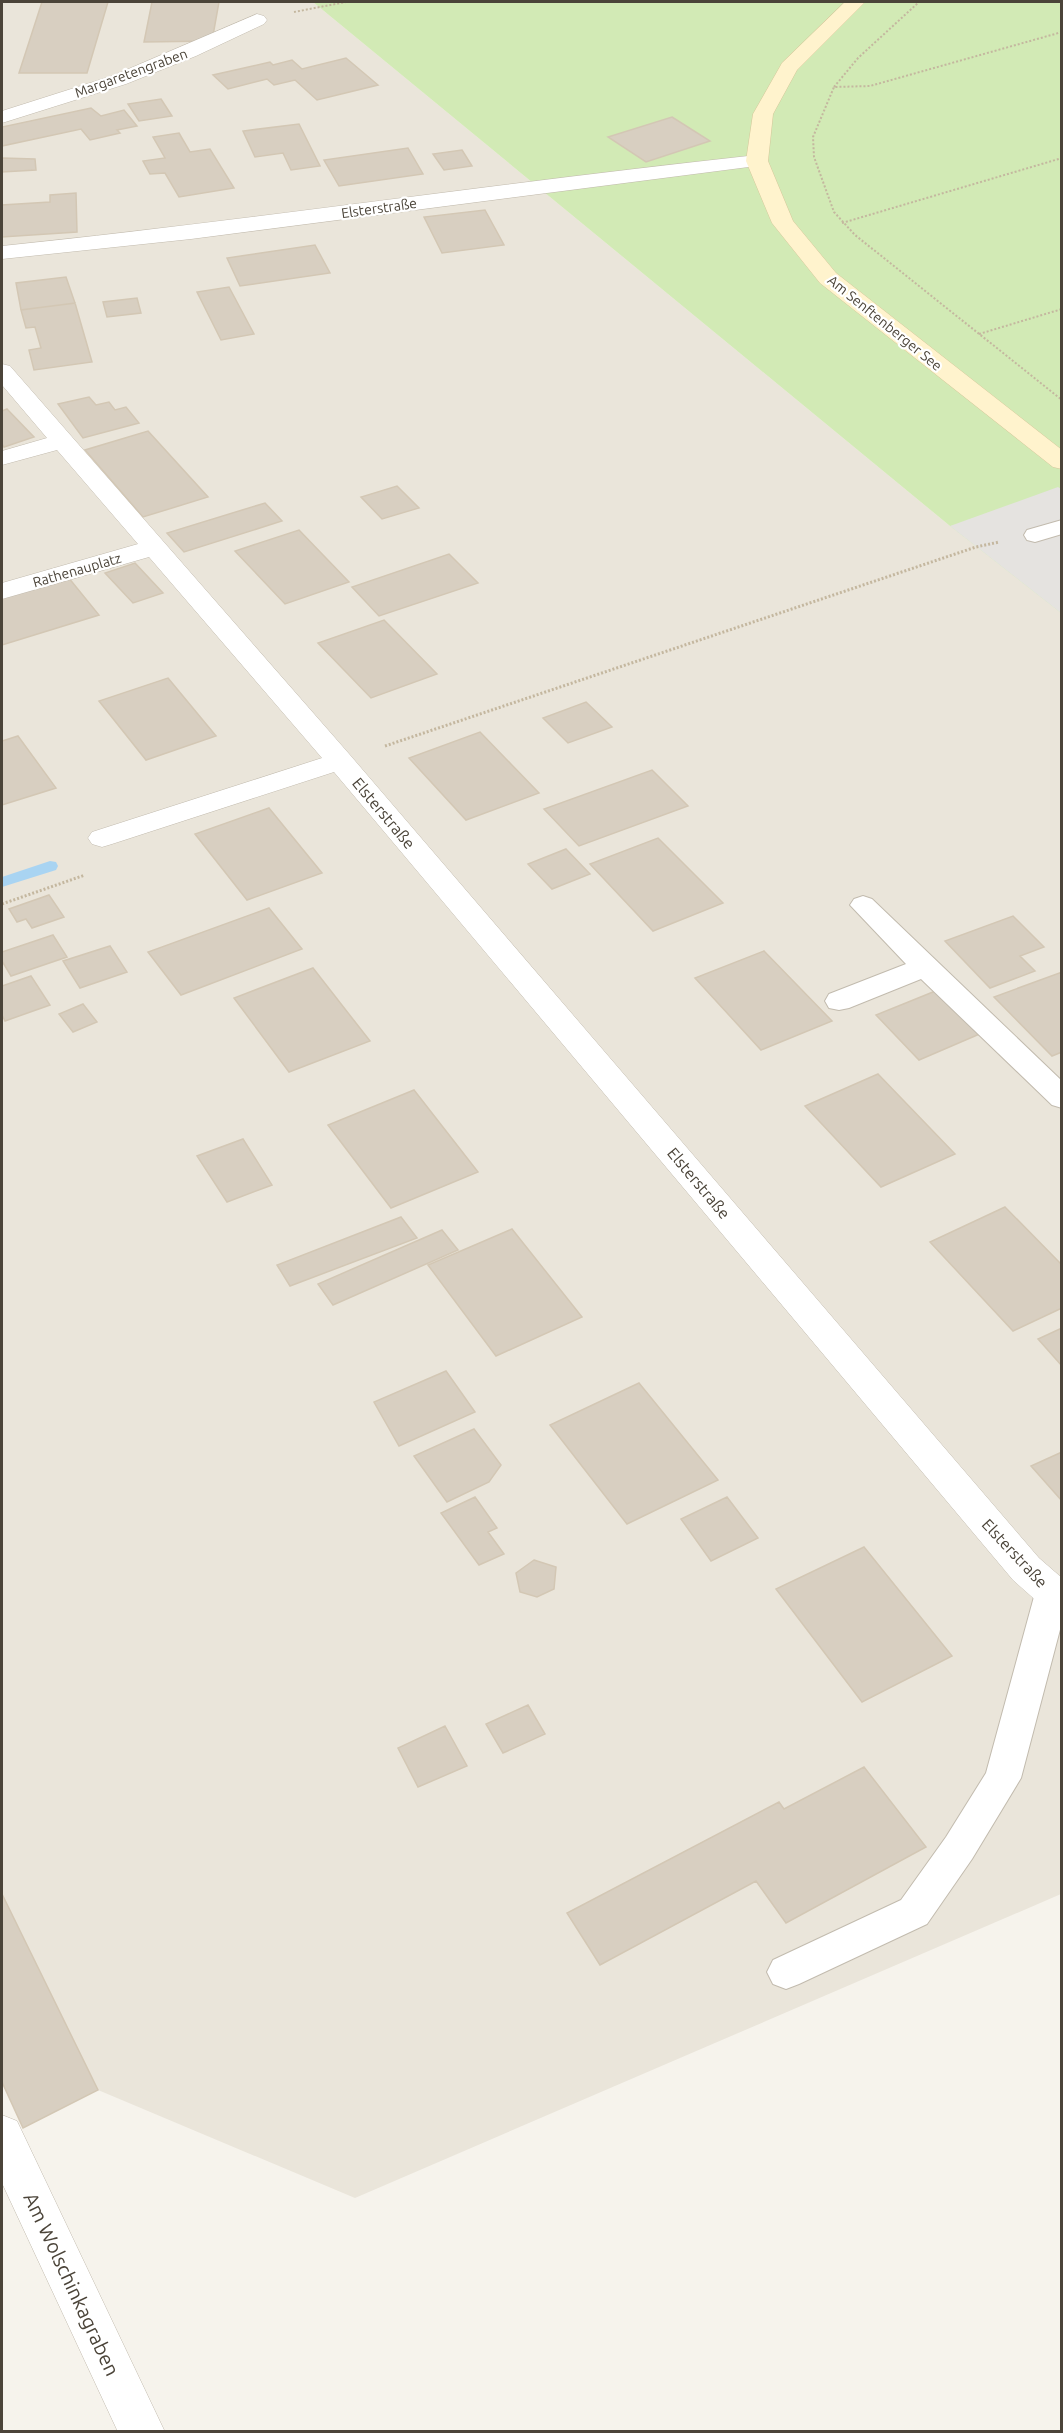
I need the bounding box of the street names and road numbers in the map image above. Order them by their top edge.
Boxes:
street label: Margaretengraben [73,45,189,101]
street label: Elsterstraße [340,195,418,221]
street label: Am Senftenberger See [825,272,945,374]
street label: Rathenauplatz [31,550,123,590]
street label: Elsterstraße [349,774,419,852]
street label: Elsterstraße [664,1144,734,1222]
street label: Elsterstraße [979,1515,1051,1591]
street label: Am Wolschinkagraben [19,2189,125,2379]

